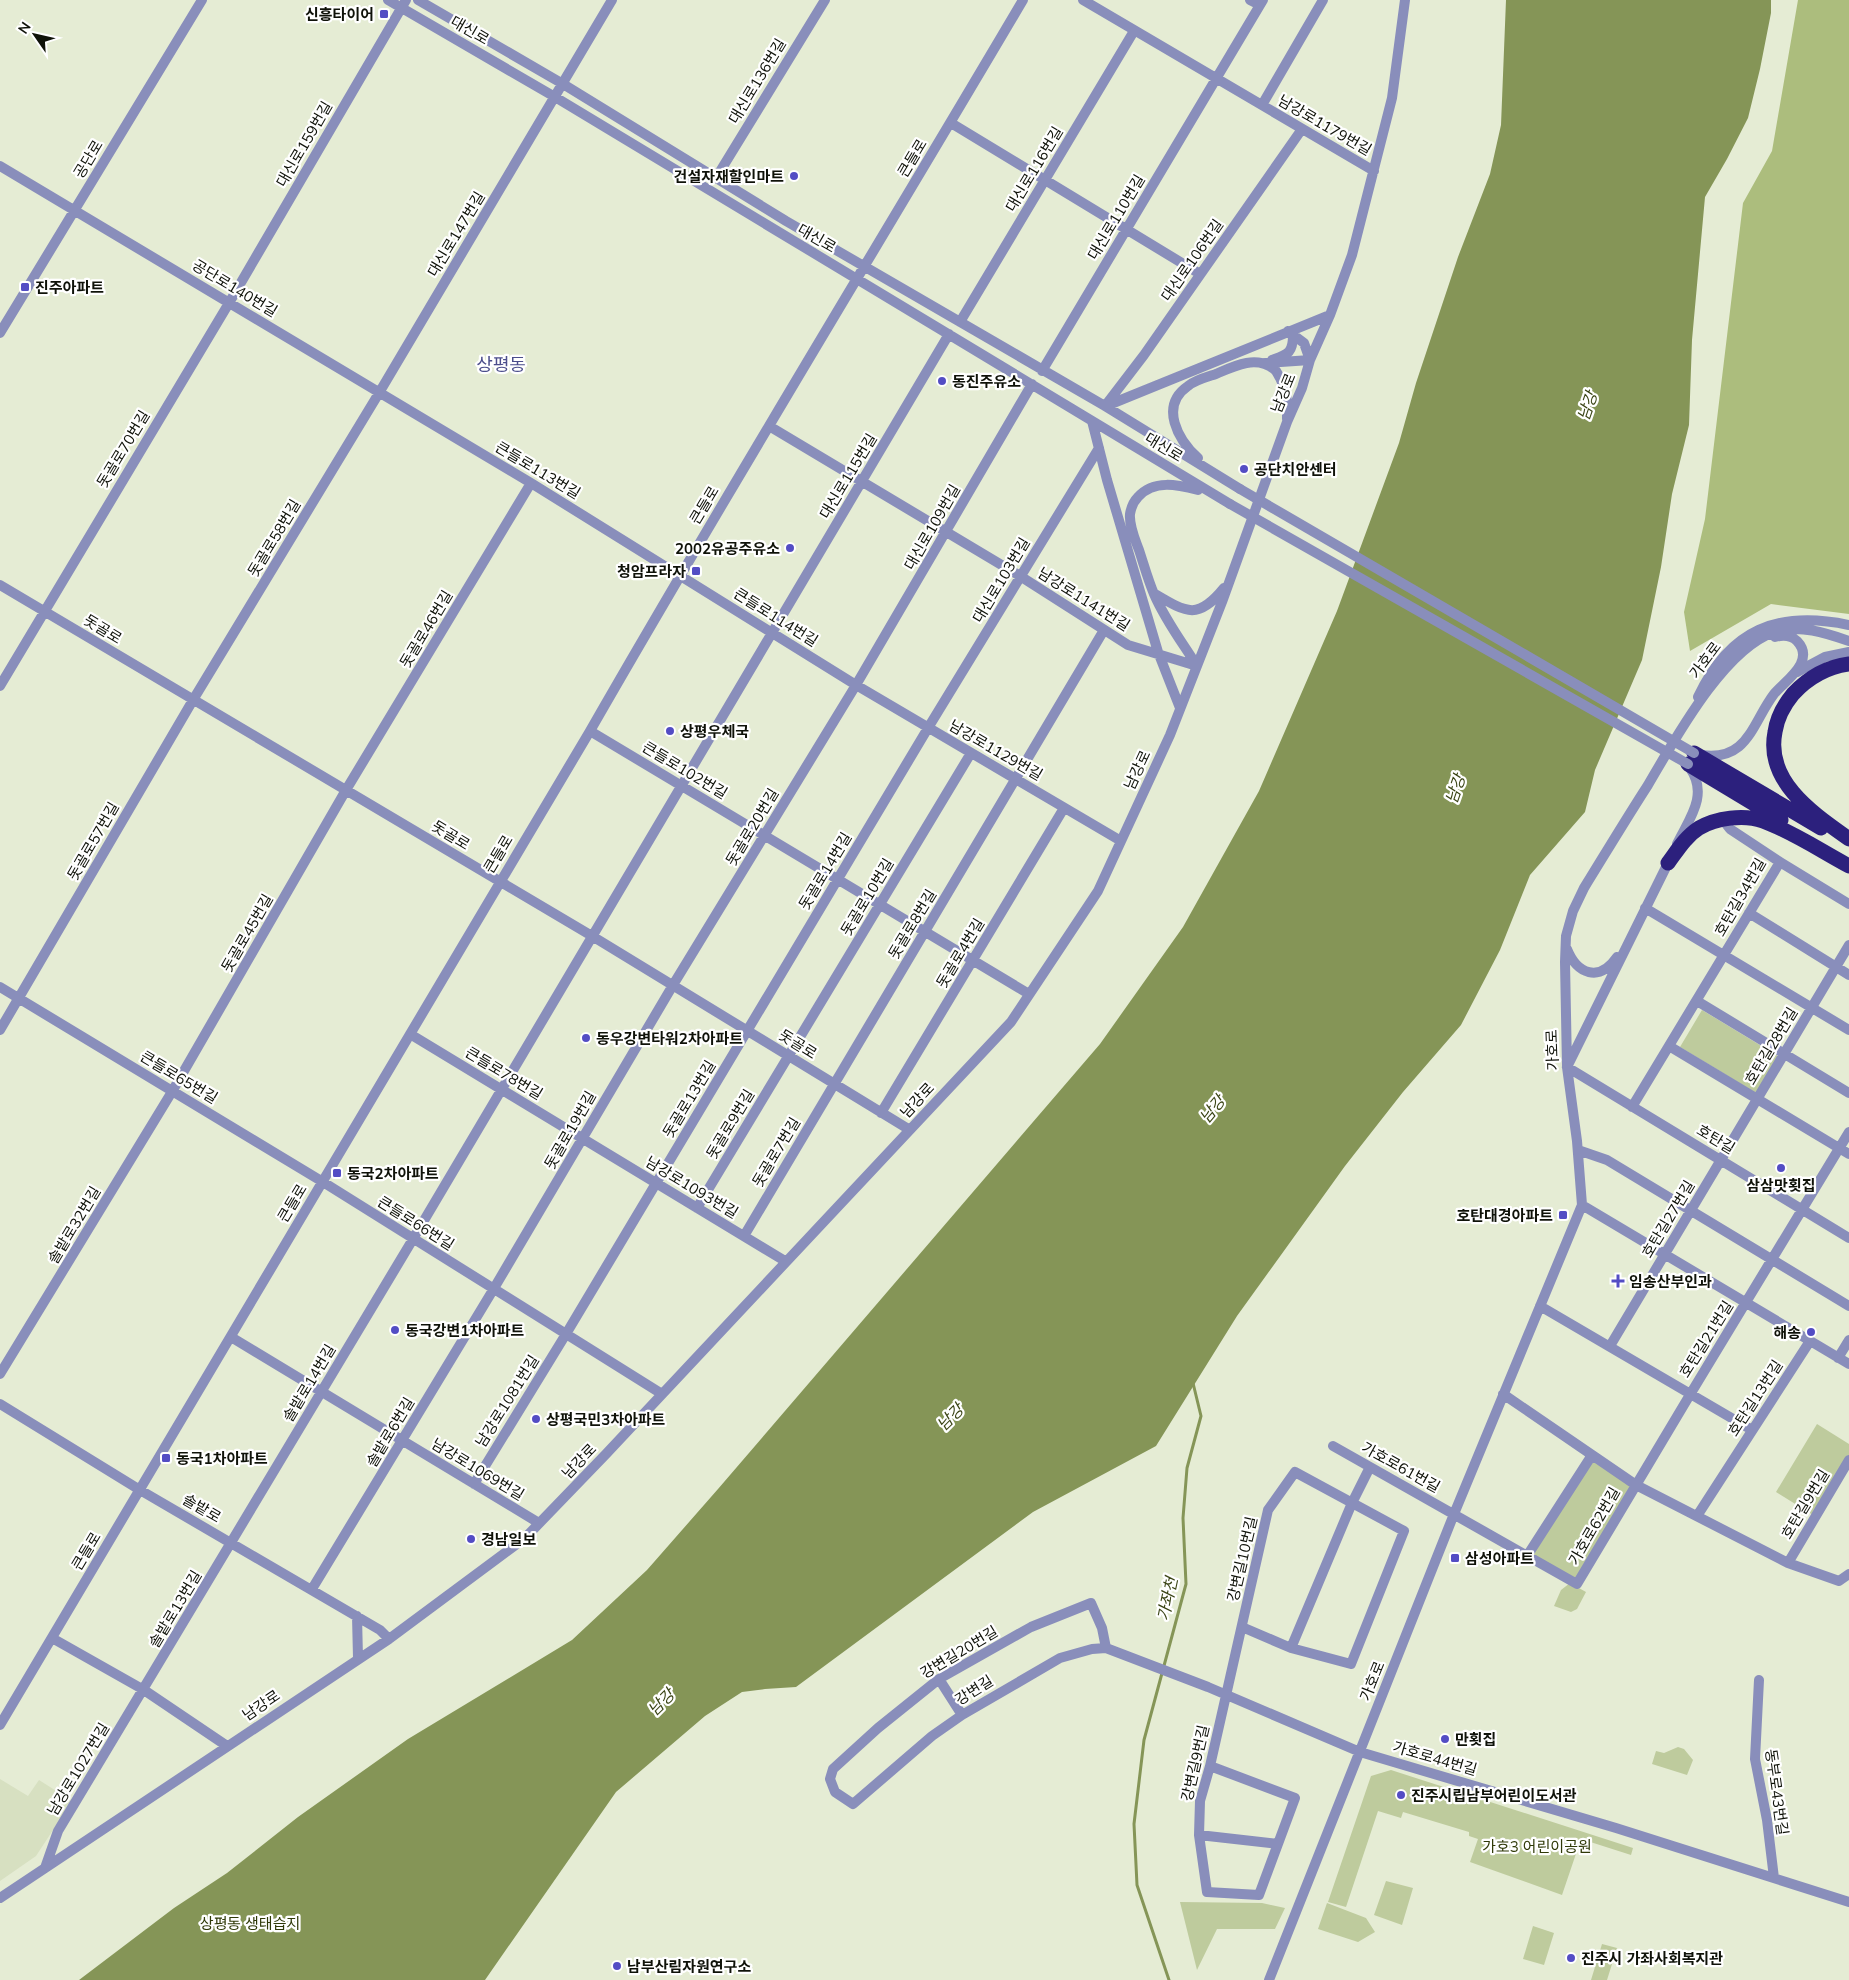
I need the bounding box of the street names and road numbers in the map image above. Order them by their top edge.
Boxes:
street label: 대신로 [447,11,493,49]
street label: 대신로136번길 [724,35,790,127]
street label: 남강로1179번길 [1275,91,1375,159]
street label: 대신로159번길 [272,98,336,190]
street label: 대신로116번길 [1001,123,1067,215]
street label: 큰들로 [893,135,931,181]
street label: 공단로 [69,136,107,182]
street label: 대신로110번길 [1083,171,1149,263]
street label: 대신로147번길 [423,188,489,280]
street label: 대신로106번길 [1157,215,1227,305]
street label: 대신로 [794,219,840,257]
street label: 공단로140번길 [189,255,281,321]
street label: 남강로 [1266,370,1300,416]
street label: 돗골로70번길 [92,407,154,491]
street label: 대신로 [1141,428,1187,466]
street label: 대신로115번길 [815,430,881,522]
street label: 큰들로113번길 [492,437,584,503]
street label: 대신로109번길 [900,481,964,573]
street label: 큰들로 [685,482,723,528]
street label: 돗골로58번길 [243,496,305,580]
street label: 대신로103번길 [968,534,1034,626]
street label: 남강로1141번길 [1034,563,1134,635]
street label: 큰들로114번길 [730,584,822,650]
street label: 돗골로46번길 [395,587,457,671]
street label: 돗골로 [80,610,126,648]
street label: 가호로 [1685,638,1725,682]
street label: 남강로1129번길 [946,716,1046,784]
street label: 큰들로102번길 [639,737,731,803]
street label: 남강로 [1120,747,1154,793]
street label: 돗골로20번길 [721,785,783,869]
street label: 돗골로57번길 [63,799,123,883]
street label: 돗골로 [428,816,474,854]
street label: 돗골로14번길 [794,829,856,913]
street label: 큰들로 [479,831,517,877]
street label: 돗골로10번길 [836,855,898,939]
street label: 호탄길34번길 [1710,855,1770,939]
street label: 돗골로8번길 [884,886,940,962]
street label: 돗골로45번길 [217,891,277,975]
street label: 돗골로4번길 [932,915,988,991]
street label: 호탄길28번길 [1740,1004,1802,1088]
street label: 돗골로 [775,1025,821,1063]
street label: 가호로 [1542,1029,1562,1071]
street label: 큰들로78번길 [462,1042,546,1104]
street label: 큰들로65번길 [137,1046,221,1108]
street label: 돗골로13번길 [658,1057,720,1141]
street label: 남강로 [896,1078,938,1122]
street label: 돗골로9번길 [702,1086,758,1162]
street label: 돗골로19번길 [540,1088,600,1172]
street label: 돗골로7번길 [748,1114,804,1190]
street label: 호탄길 [1693,1120,1739,1158]
street label: 남강로1093번길 [642,1152,742,1222]
street label: 호탄길27번길 [1637,1177,1699,1261]
street label: 큰들로 [273,1180,311,1226]
street label: 솔밭로32번길 [43,1183,105,1267]
street label: 큰들로66번길 [374,1192,458,1254]
street label: 호탄길21번길 [1675,1297,1737,1381]
street label: 솔밭로14번길 [278,1341,340,1425]
street label: 남강로1081번길 [471,1351,543,1451]
street label: 호탄길13번길 [1723,1356,1787,1440]
street label: 솔밭로6번길 [362,1394,418,1470]
street label: 남강로1069번길 [428,1434,528,1504]
street label: 가호로61번길 [1358,1438,1444,1496]
street label: 남강로 [558,1440,600,1482]
street label: 호탄길9번길 [1777,1466,1833,1542]
street label: 가호로62번길 [1564,1484,1624,1568]
street label: 솔밭로 [179,1489,225,1527]
street label: 강변길10번길 [1223,1514,1261,1604]
street label: 큰들로 [67,1528,105,1574]
street label: 솔밭로13번길 [144,1567,206,1651]
street label: 강변길20번길 [917,1621,1001,1683]
street label: 가호로 [1355,1658,1389,1704]
street label: 강변길 [951,1671,997,1709]
street label: 남강로 [239,1686,283,1724]
street label: 남강로1027번길 [43,1719,113,1819]
street label: 강변길9번길 [1177,1723,1213,1803]
street label: 가호로44번길 [1391,1737,1479,1779]
street label: 동부로43번길 [1762,1748,1792,1836]

